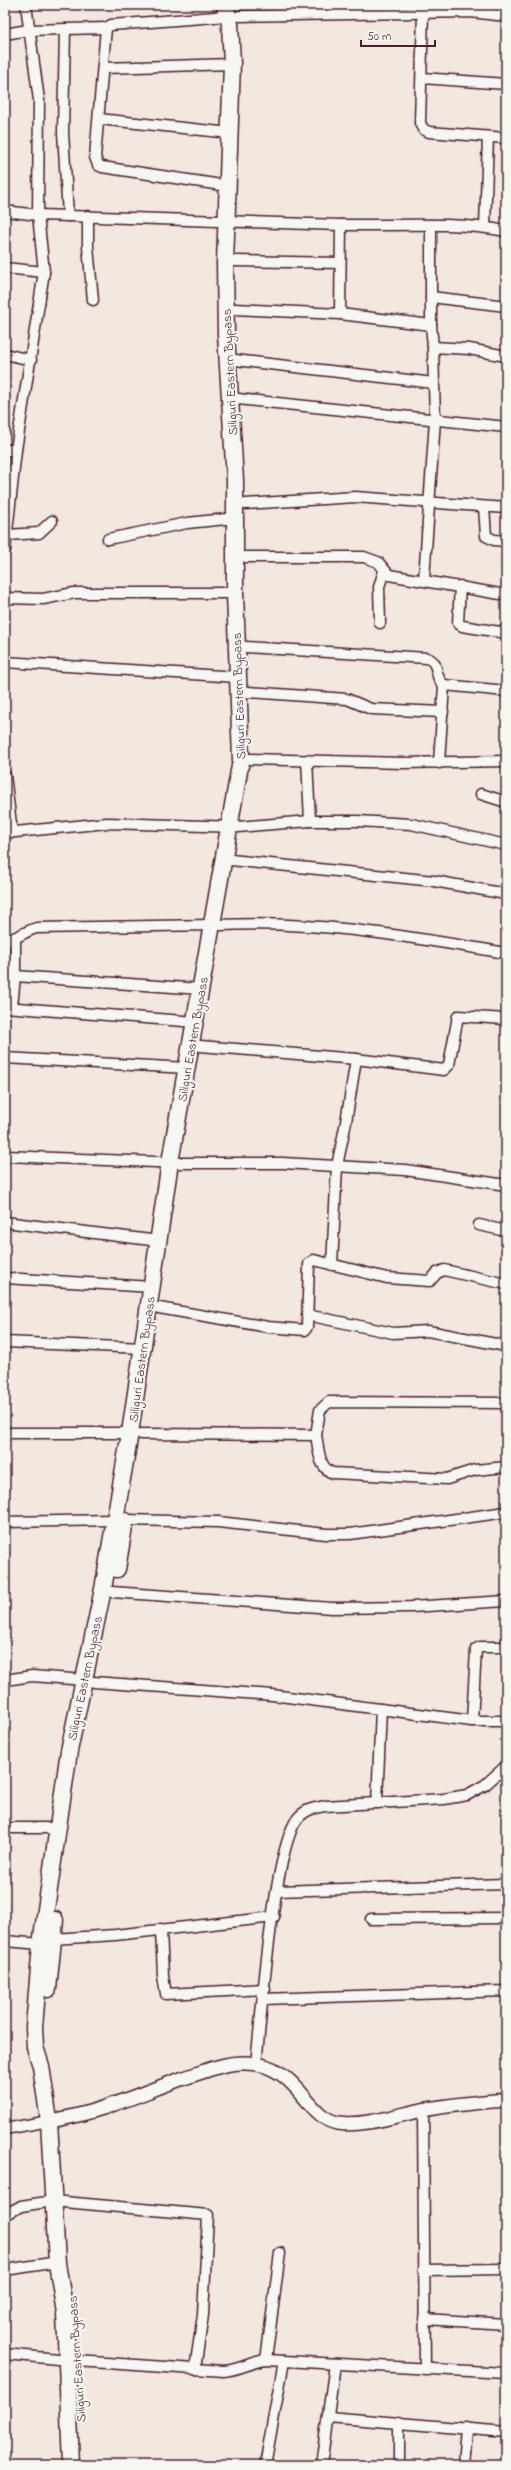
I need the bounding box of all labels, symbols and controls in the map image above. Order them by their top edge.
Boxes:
scale bar [361,22,435,48]
text: 50 m [367,28,391,46]
street label: Siliguri Eastern Bypass [218,308,244,436]
street label: Siliguri Eastern Bypass [228,632,252,760]
street label: Siliguri Eastern Bypass [173,975,215,1104]
street label: Siliguri Eastern Bypass [124,1295,162,1423]
street label: Siliguri Eastern Bypass [63,1614,109,1743]
street label: Siliguri Eastern Bypass [64,2295,92,2423]

